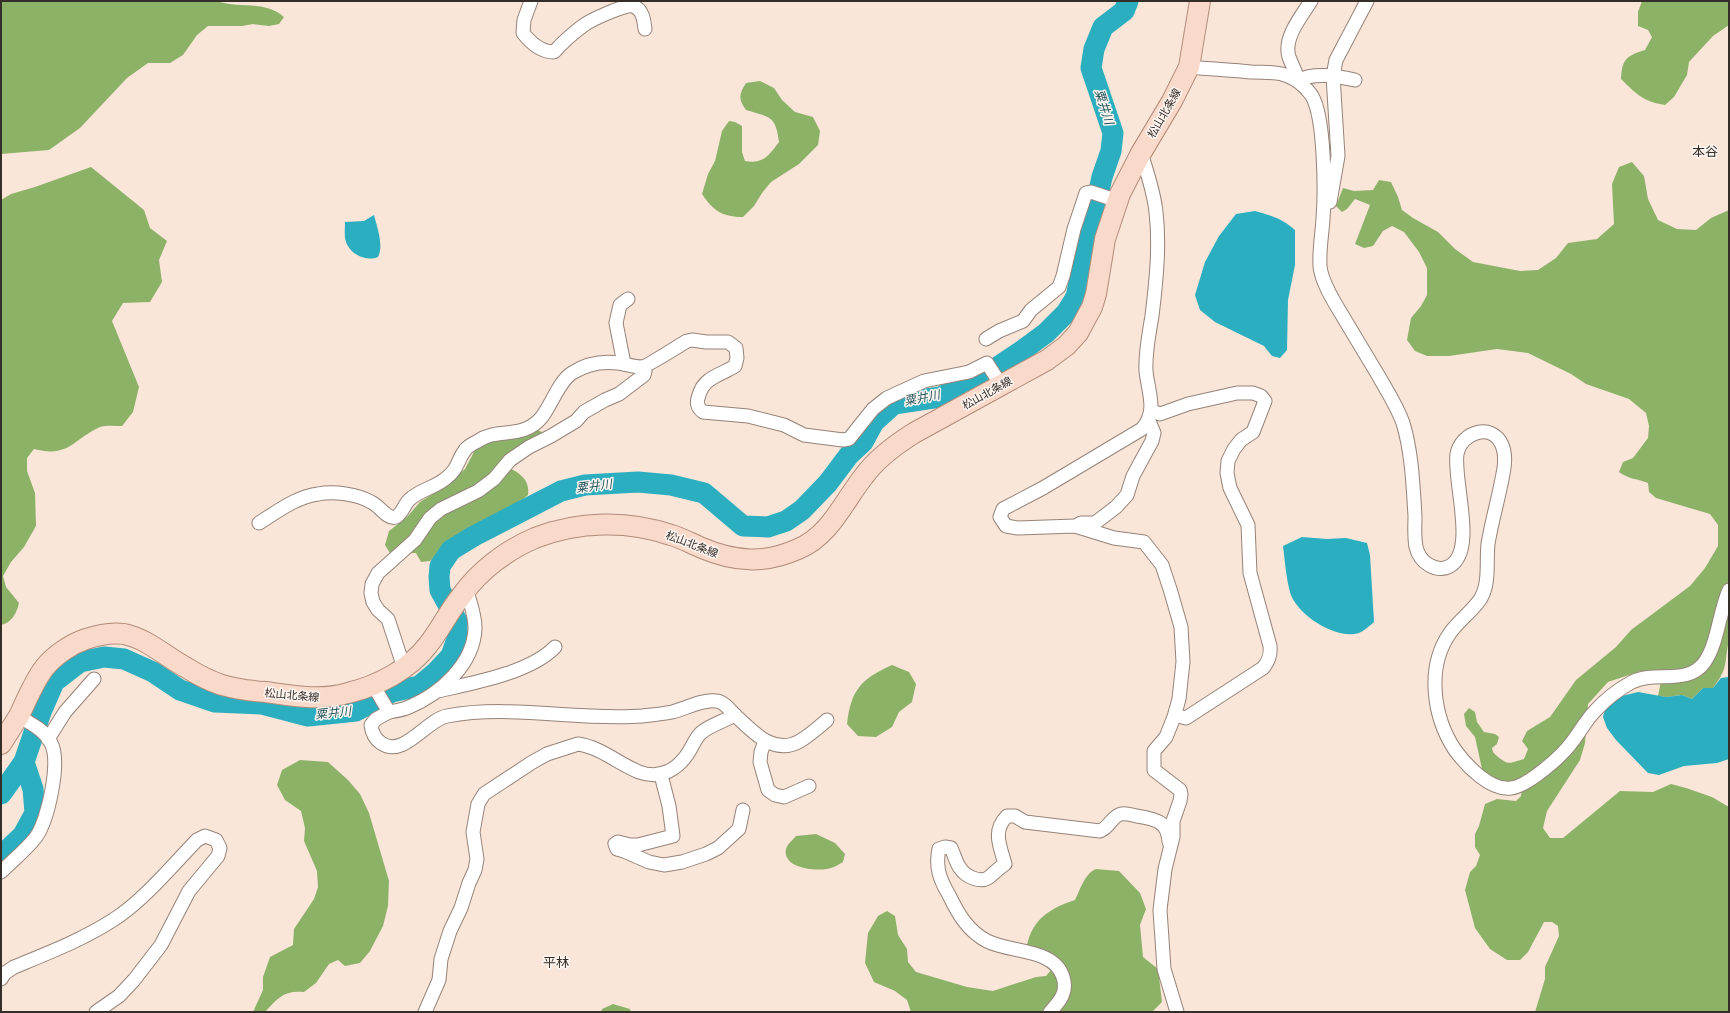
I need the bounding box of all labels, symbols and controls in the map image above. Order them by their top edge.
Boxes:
street label: 松山北条線 [1144,86,1184,140]
water label: 粟井川 [1092,87,1118,128]
district label: 本谷 [1692,143,1718,159]
street label: 松山北条線 [960,374,1014,412]
water label: 粟井川 [903,386,943,408]
water label: 粟井川 [575,476,615,495]
street label: 松山北条線 [664,528,720,560]
street label: 松山北条線 [264,686,320,704]
water label: 粟井川 [314,703,354,722]
district label: 平林 [543,954,569,970]

